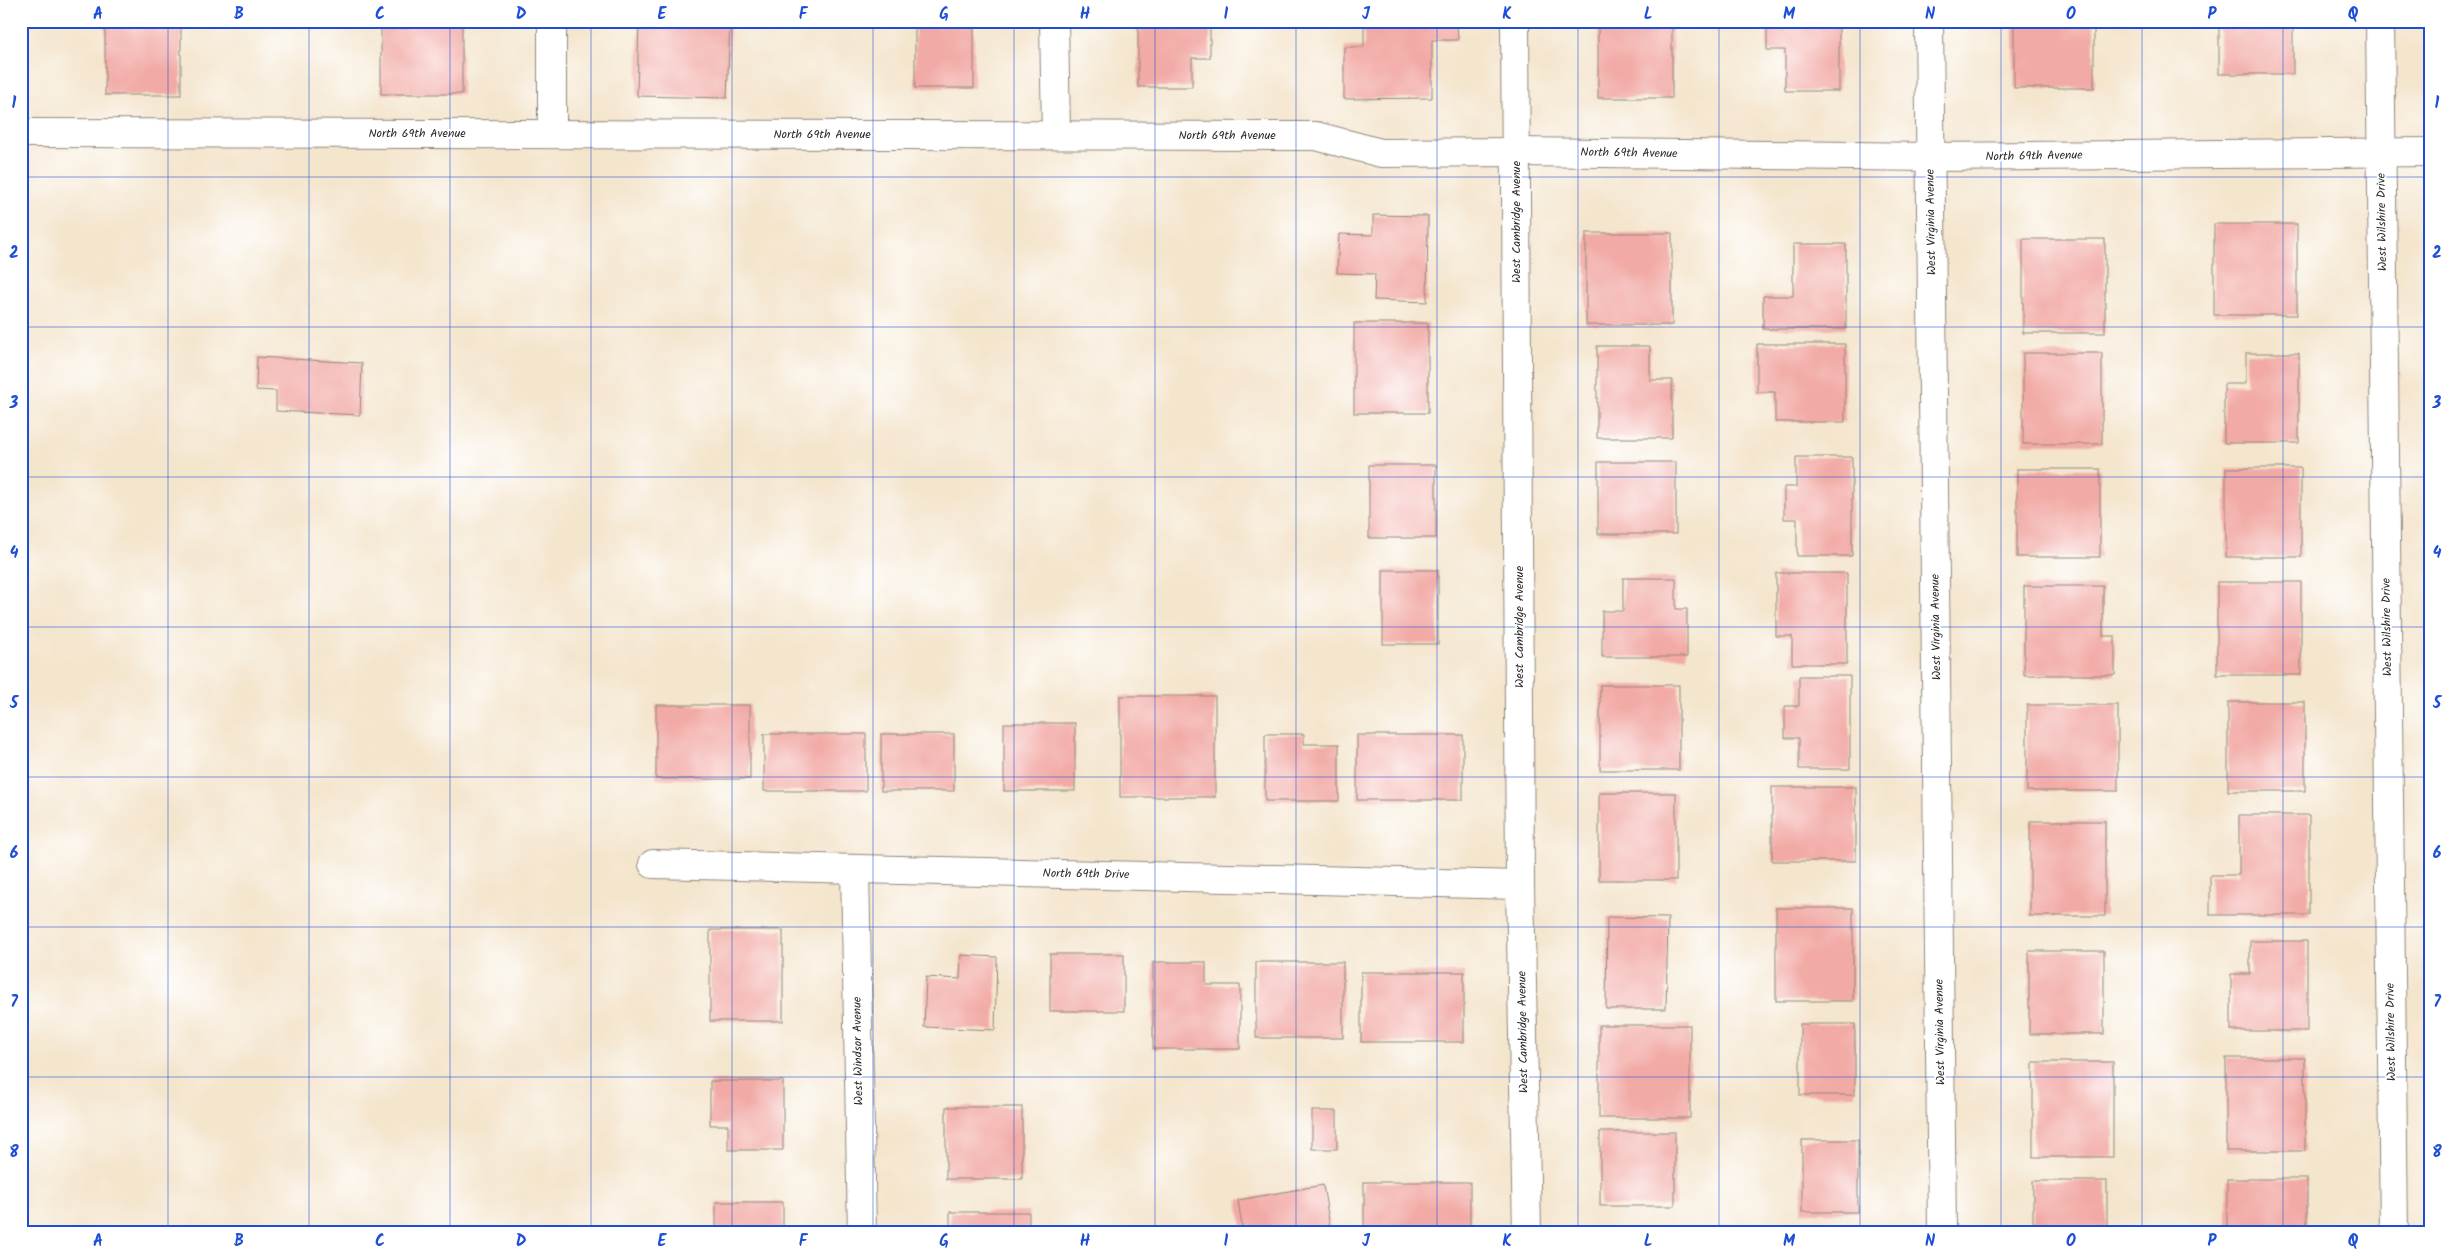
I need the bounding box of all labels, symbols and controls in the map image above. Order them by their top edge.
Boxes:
text: A [93,2,103,27]
text: B [234,2,244,27]
text: C [375,2,385,27]
text: D [516,2,527,27]
text: E [658,2,668,27]
text: F [799,2,809,27]
text: G [939,2,949,27]
text: H [1080,2,1090,27]
text: I [1224,2,1229,27]
text: J [1362,2,1371,27]
text: K [1502,2,1512,27]
text: L [1644,2,1652,27]
text: M [1783,2,1796,27]
text: N [1925,2,1935,27]
text: O [2066,2,2076,27]
text: P [2208,2,2218,27]
text: Q [2348,2,2359,27]
text: 1 [12,91,17,116]
text: 1 [2435,91,2440,116]
street label: North 69th Avenue [368,124,466,143]
street label: North 69th Avenue [773,125,871,144]
street label: North 69th Avenue [1178,126,1276,145]
street label: North 69th Avenue [1580,143,1678,163]
street label: North 69th Avenue [1985,146,2083,166]
street label: West Cambridge Avenue [1507,160,1526,283]
street label: West Virginia Avenue [1921,168,1941,275]
street label: West Wilshire Drive [2372,172,2392,271]
text: 2 [9,241,19,266]
text: 2 [2432,241,2442,266]
text: 3 [9,391,19,416]
text: 3 [2432,391,2442,416]
text: 4 [10,541,19,566]
text: 4 [2433,541,2442,566]
street label: West Cambridge Avenue [1510,565,1529,688]
street label: West Virginia Avenue [1926,573,1946,680]
street label: West Wilshire Drive [2377,577,2397,676]
text: 5 [9,691,20,716]
text: 5 [2432,691,2443,716]
text: 6 [10,841,19,866]
text: 6 [2433,841,2442,866]
street label: North 69th Drive [1042,864,1130,884]
street label: West Cambridge Avenue [1512,970,1534,1093]
street label: West Virginia Avenue [1930,978,1950,1085]
street label: West Wilshire Drive [2381,982,2401,1081]
text: 7 [10,990,18,1015]
text: 7 [2433,990,2441,1015]
street label: West Windsor Avenue [848,996,868,1105]
text: 8 [9,1140,19,1165]
text: 8 [2432,1140,2442,1165]
text: A [93,1229,103,1254]
text: B [234,1229,244,1254]
text: C [375,1229,385,1254]
text: D [516,1229,527,1254]
text: E [658,1229,668,1254]
text: F [799,1229,809,1254]
text: G [939,1229,949,1254]
text: H [1080,1229,1090,1254]
text: I [1224,1229,1229,1254]
text: J [1362,1229,1371,1254]
text: K [1502,1229,1512,1254]
text: L [1644,1229,1652,1254]
text: M [1783,1229,1796,1254]
text: N [1925,1229,1935,1254]
text: O [2066,1229,2076,1254]
text: P [2208,1229,2218,1254]
text: Q [2348,1229,2359,1254]

